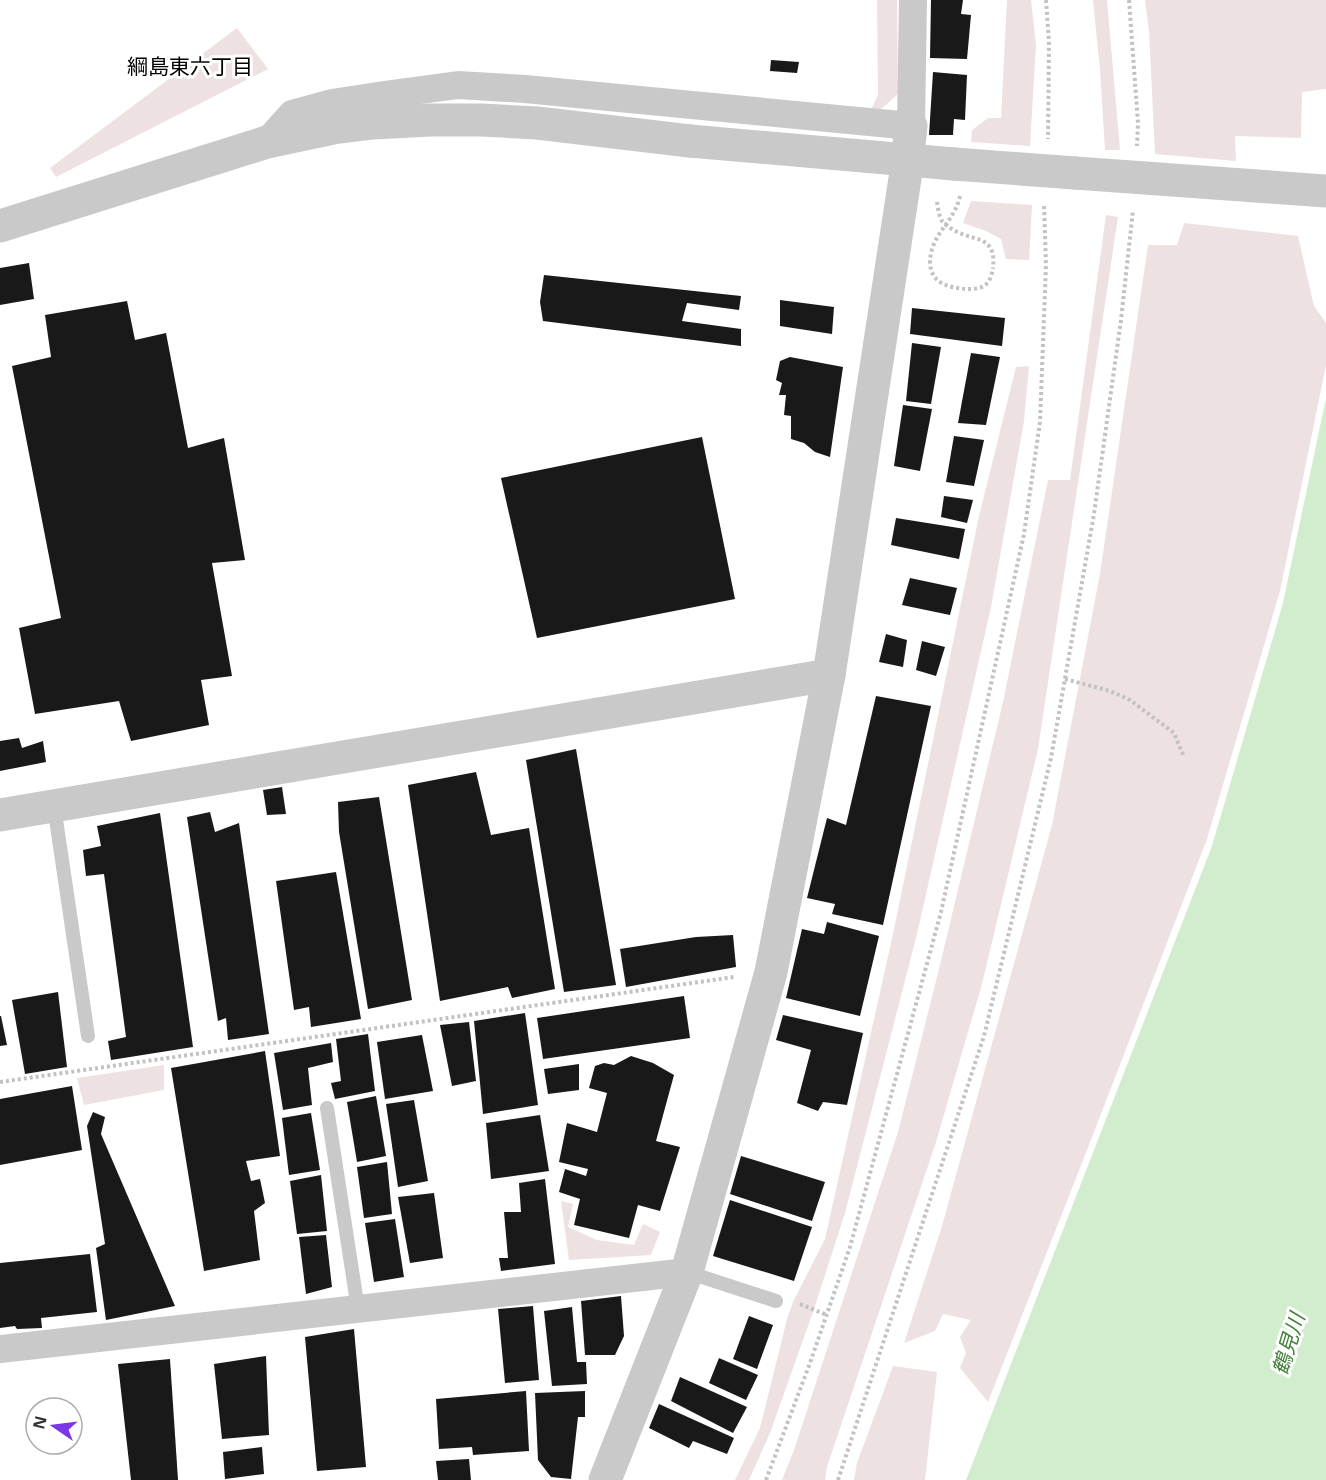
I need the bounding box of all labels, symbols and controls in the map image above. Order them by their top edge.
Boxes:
district label: 綱島東六丁目 [127,52,253,80]
water label: 鶴見川 [1265,1308,1311,1378]
north arrow [24,1396,84,1456]
text: N [27,1413,52,1431]

